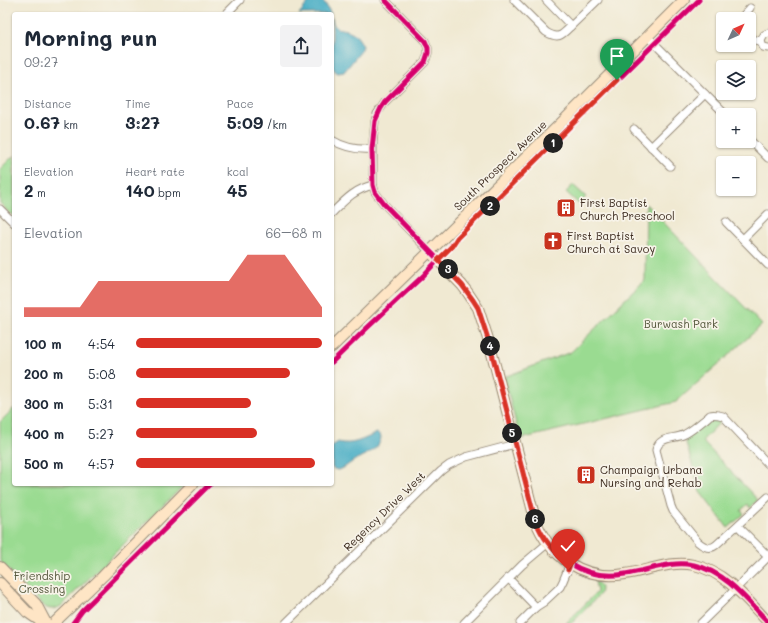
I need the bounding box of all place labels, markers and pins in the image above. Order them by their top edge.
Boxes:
pin [600,39,634,80]
pin: 1 [543,133,563,153]
place label: First Baptist Church Preschool [580,195,675,223]
pin: 2 [480,196,500,216]
building icon: First Baptist Church Preschool [555,197,577,219]
place label: First Baptist Church at Savoy [567,228,655,256]
church icon: First Baptist Church at Savoy [542,230,564,252]
pin: 3 [438,259,458,279]
pin: 4 [480,336,500,356]
pin: 5 [502,423,522,443]
place label: Champaign Urbana Nursing and Rehab [600,462,702,490]
building icon: Champaign Urbana Nursing and Rehab [575,464,597,486]
pin: 6 [525,509,545,529]
pin [551,529,585,570]

